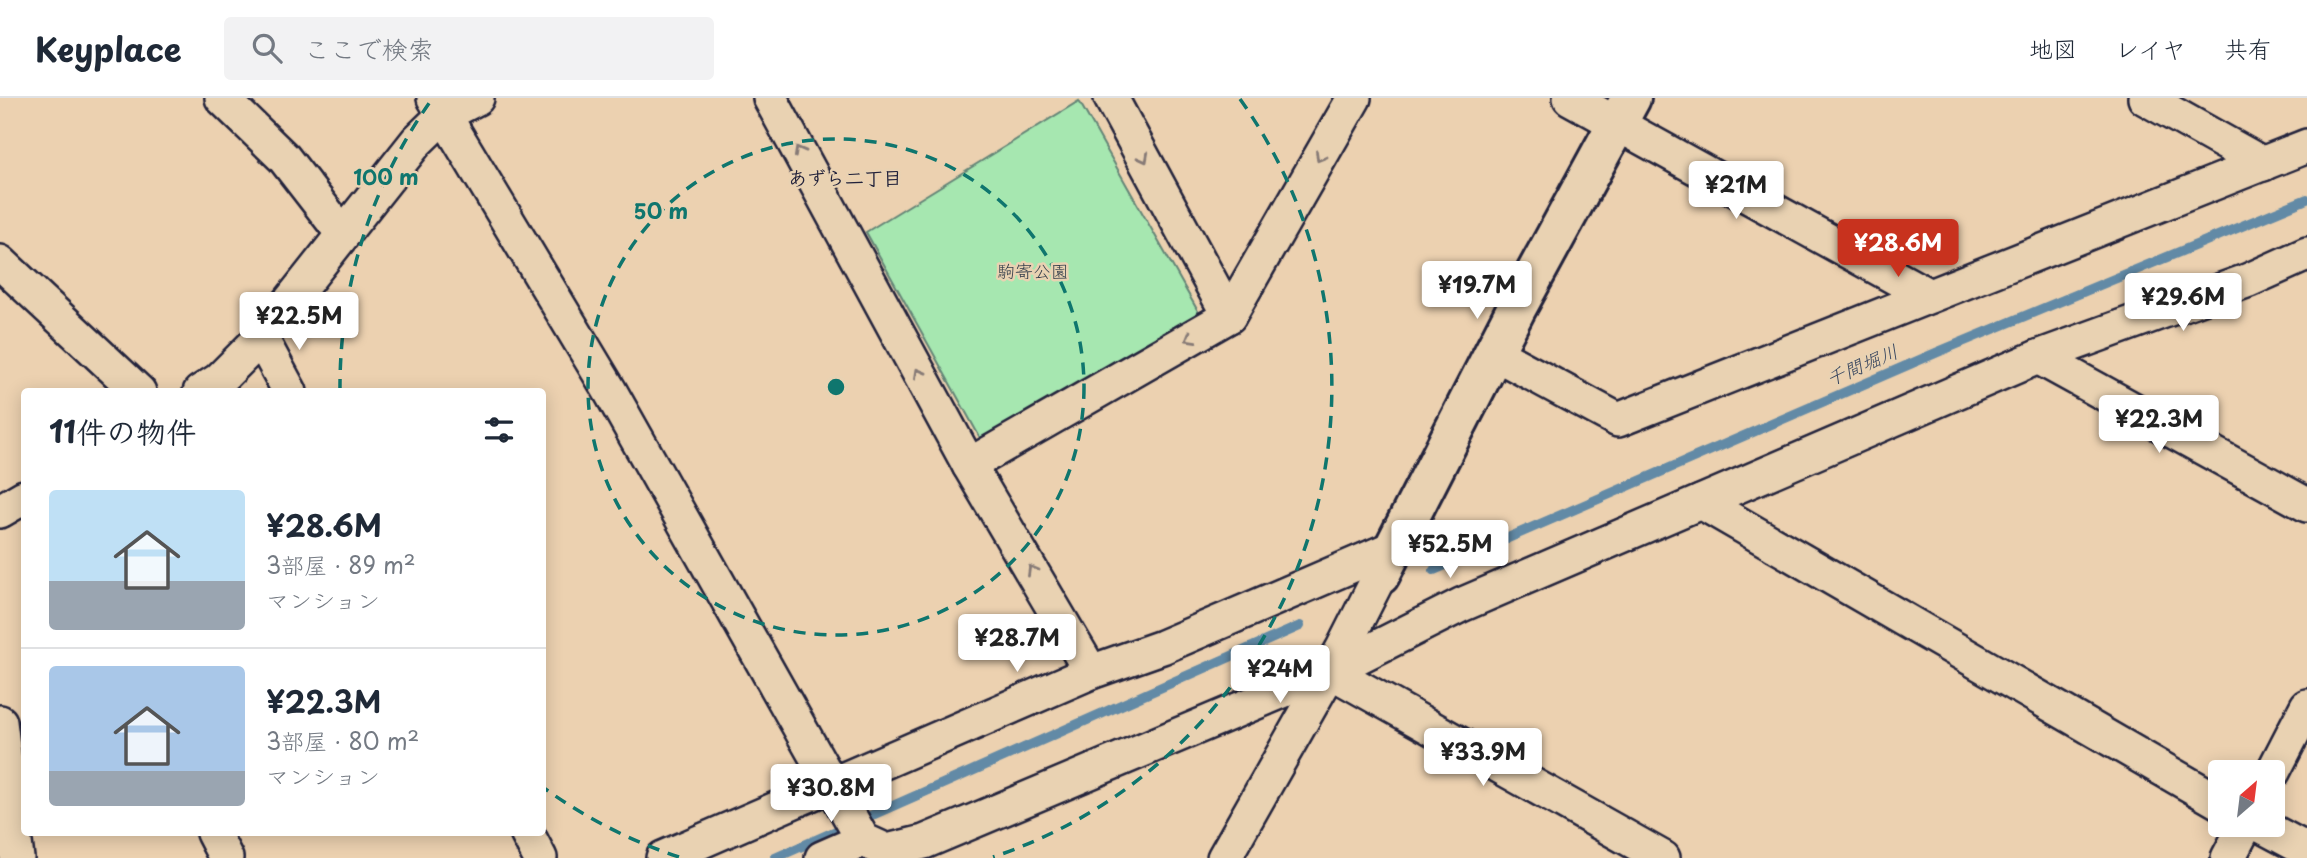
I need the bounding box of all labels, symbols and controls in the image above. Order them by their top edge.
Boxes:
search box [224,17,714,80]
text: Keyplace [35,23,182,73]
icon: search [248,29,286,67]
text: ここで検索 [304,29,434,68]
text: 地図 [2029,30,2077,66]
text: レイヤ [2115,30,2186,66]
text: 共有 [2224,30,2272,66]
one-way arrow [794,146,807,158]
one-way arrow [1315,150,1328,163]
one-way arrow [1135,151,1149,163]
text: 100 m [353,160,419,192]
pin: ¥21M [1695,162,1777,221]
district label: あずら二丁目 [788,163,902,191]
text: ¥21M [1705,166,1767,201]
text: 50 m [634,194,688,226]
pin: ¥28.6M [1841,220,1955,279]
text: ¥28.6M [1854,224,1942,259]
park label: 駒寄公園 [997,257,1069,284]
pin: ¥19.7M [1420,262,1534,321]
text: ¥19.7M [1438,266,1516,301]
pin: ¥29.6M [2126,274,2240,333]
text: ¥29.6M [2141,278,2225,313]
pin: ¥22.5M [242,292,356,352]
text: ¥22.5M [256,297,342,332]
one-way arrow [1185,330,1198,343]
water label: 千間堀川 [1821,336,1902,392]
one-way arrow [914,367,927,380]
centre of rings [824,375,848,399]
pin: ¥22.3M [2102,396,2216,455]
text: ¥22.3M [2115,400,2203,435]
text: 11件の物件 [49,408,196,453]
icon: filters [480,411,518,449]
text: ¥28.6M [266,502,382,547]
icon: home [105,518,189,602]
pin: ¥52.5M [1393,520,1507,580]
text: ¥52.5M [1407,525,1493,560]
text: 3部屋 · 89 m² [266,547,416,582]
one-way arrow [1027,565,1040,578]
text: マンション [266,582,380,617]
pin: ¥28.7M [960,614,1074,674]
text: ¥28.7M [974,619,1060,654]
pin: ¥24M [1239,646,1321,705]
text: ¥24M [1247,650,1313,685]
text: ¥22.3M [266,678,381,723]
icon: home [105,694,189,778]
text: 3部屋 · 80 m² [266,723,419,758]
pin: ¥33.9M [1426,728,1540,788]
text: ¥33.9M [1440,733,1526,768]
text: マンション [266,758,380,793]
north arrow [2208,760,2286,836]
map controls [2208,760,2285,837]
pin: ¥30.8M [774,764,888,824]
text: ¥30.8M [787,769,875,804]

